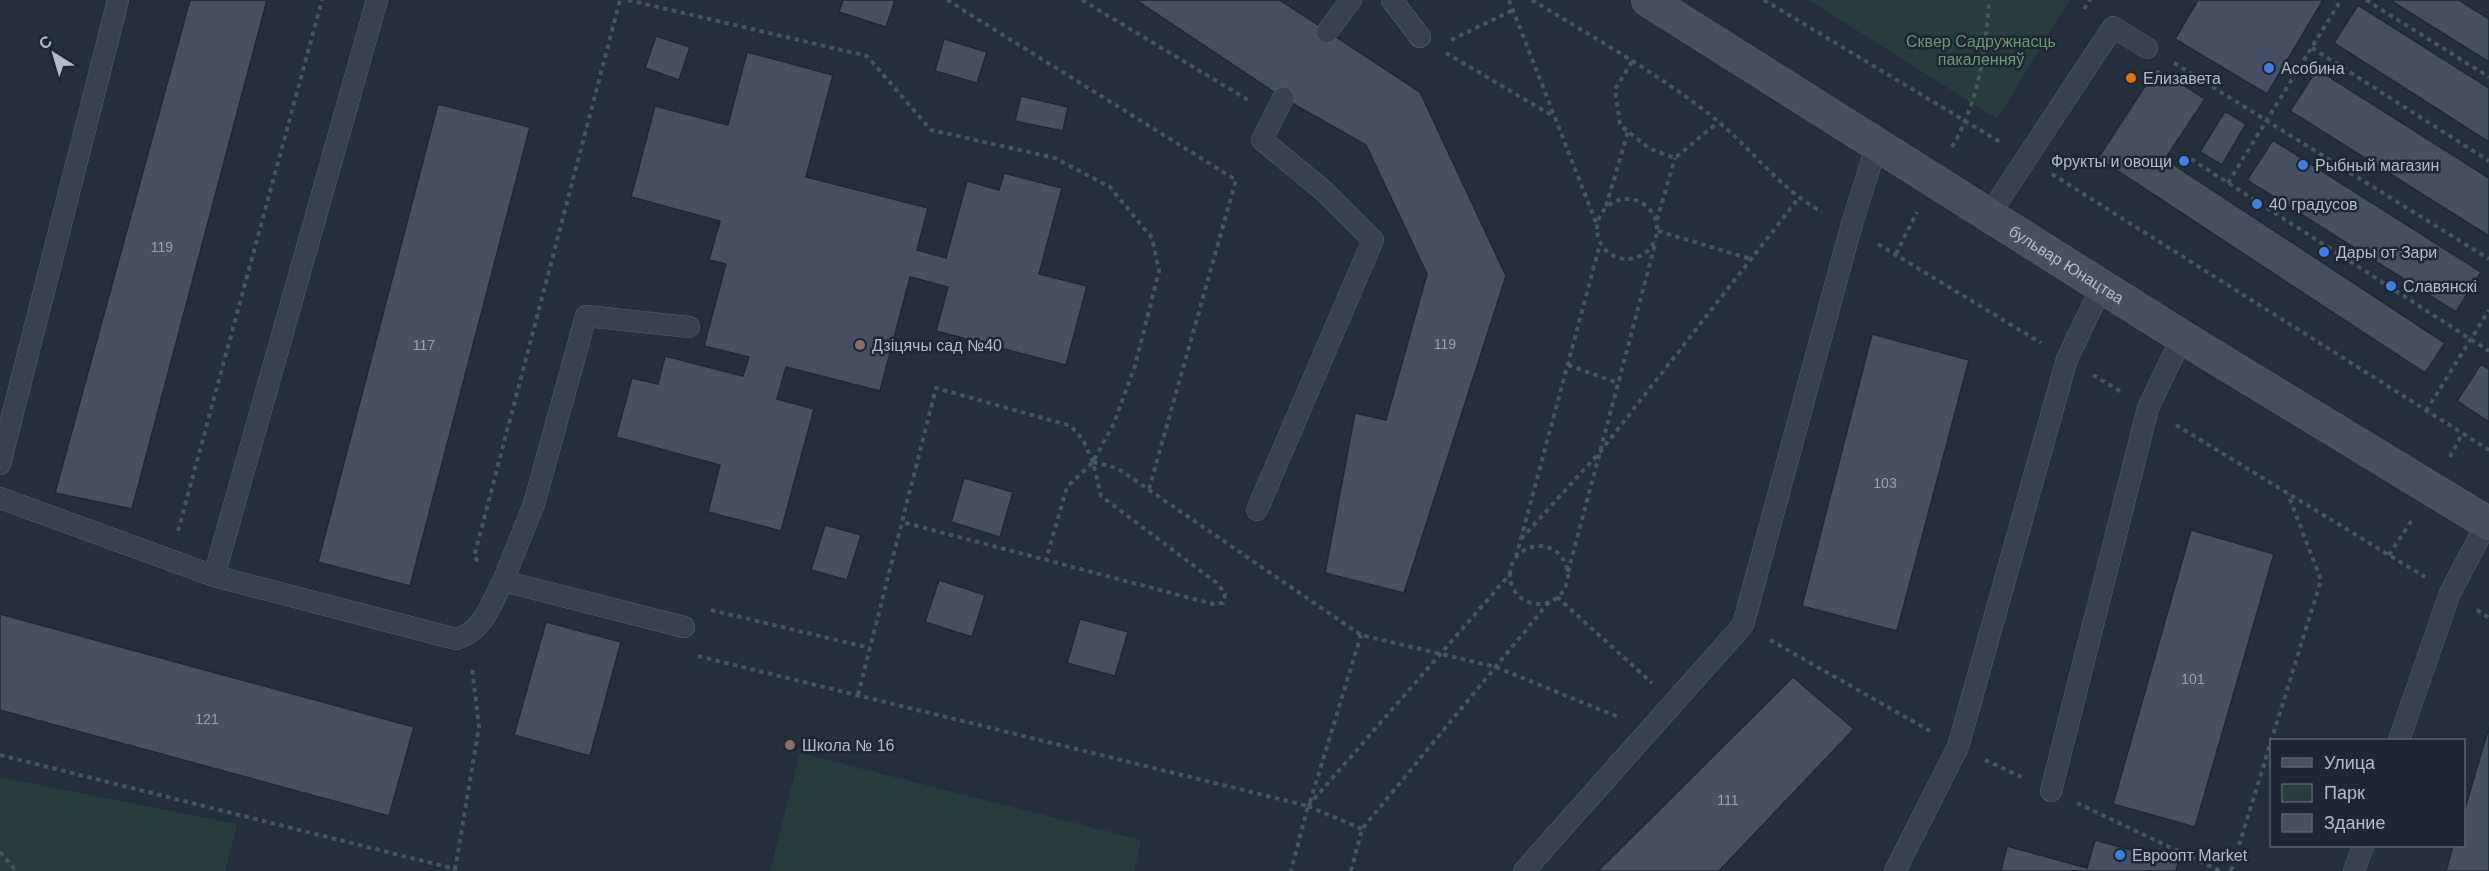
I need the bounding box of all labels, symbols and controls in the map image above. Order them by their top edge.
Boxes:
north arrow [24,24,84,84]
text: С [36,32,55,53]
park label: Сквер Садружнасць пакаленняў [1906,33,2056,68]
place label: Асобина [2281,60,2345,77]
marker: Асобина [2262,61,2276,75]
place label: Елизавета [2143,70,2221,87]
marker: Елизавета [2124,71,2138,85]
place label: Фрукты и овощи [2051,153,2172,170]
marker: Фрукты и овощи [2177,154,2191,168]
place label: Рыбный магазин [2315,157,2439,174]
marker: Рыбный магазин [2296,158,2310,172]
place label: 40 градусов [2269,196,2358,213]
marker: 40 градусов [2250,197,2264,211]
street label: бульвар Юнацтва [2006,222,2127,307]
house number: 119 [151,239,173,255]
place label: Дары от Зари [2336,244,2437,261]
marker: Дары от Зари [2317,245,2331,259]
place label: Славянскі [2403,278,2477,295]
marker: Славянскі [2384,279,2398,293]
house number: 119 [1434,336,1456,352]
house number: 117 [413,337,435,353]
place label: Дзіцячы сад №40 [872,337,1002,354]
marker: Дзіцячы сад №40 [853,338,867,352]
house number: 103 [1873,475,1897,491]
house number: 101 [2181,671,2205,687]
house number: 121 [195,711,219,727]
place label: Школа № 16 [802,737,895,754]
marker: Школа № 16 [783,738,797,752]
legend [2270,739,2465,847]
text: Улица [2324,753,2376,773]
text: Парк [2324,783,2365,803]
house number: 111 [1717,792,1739,808]
text: Здание [2324,813,2385,833]
place label: Евроопт Market [2132,847,2248,864]
marker: Евроопт Market [2113,848,2127,862]

